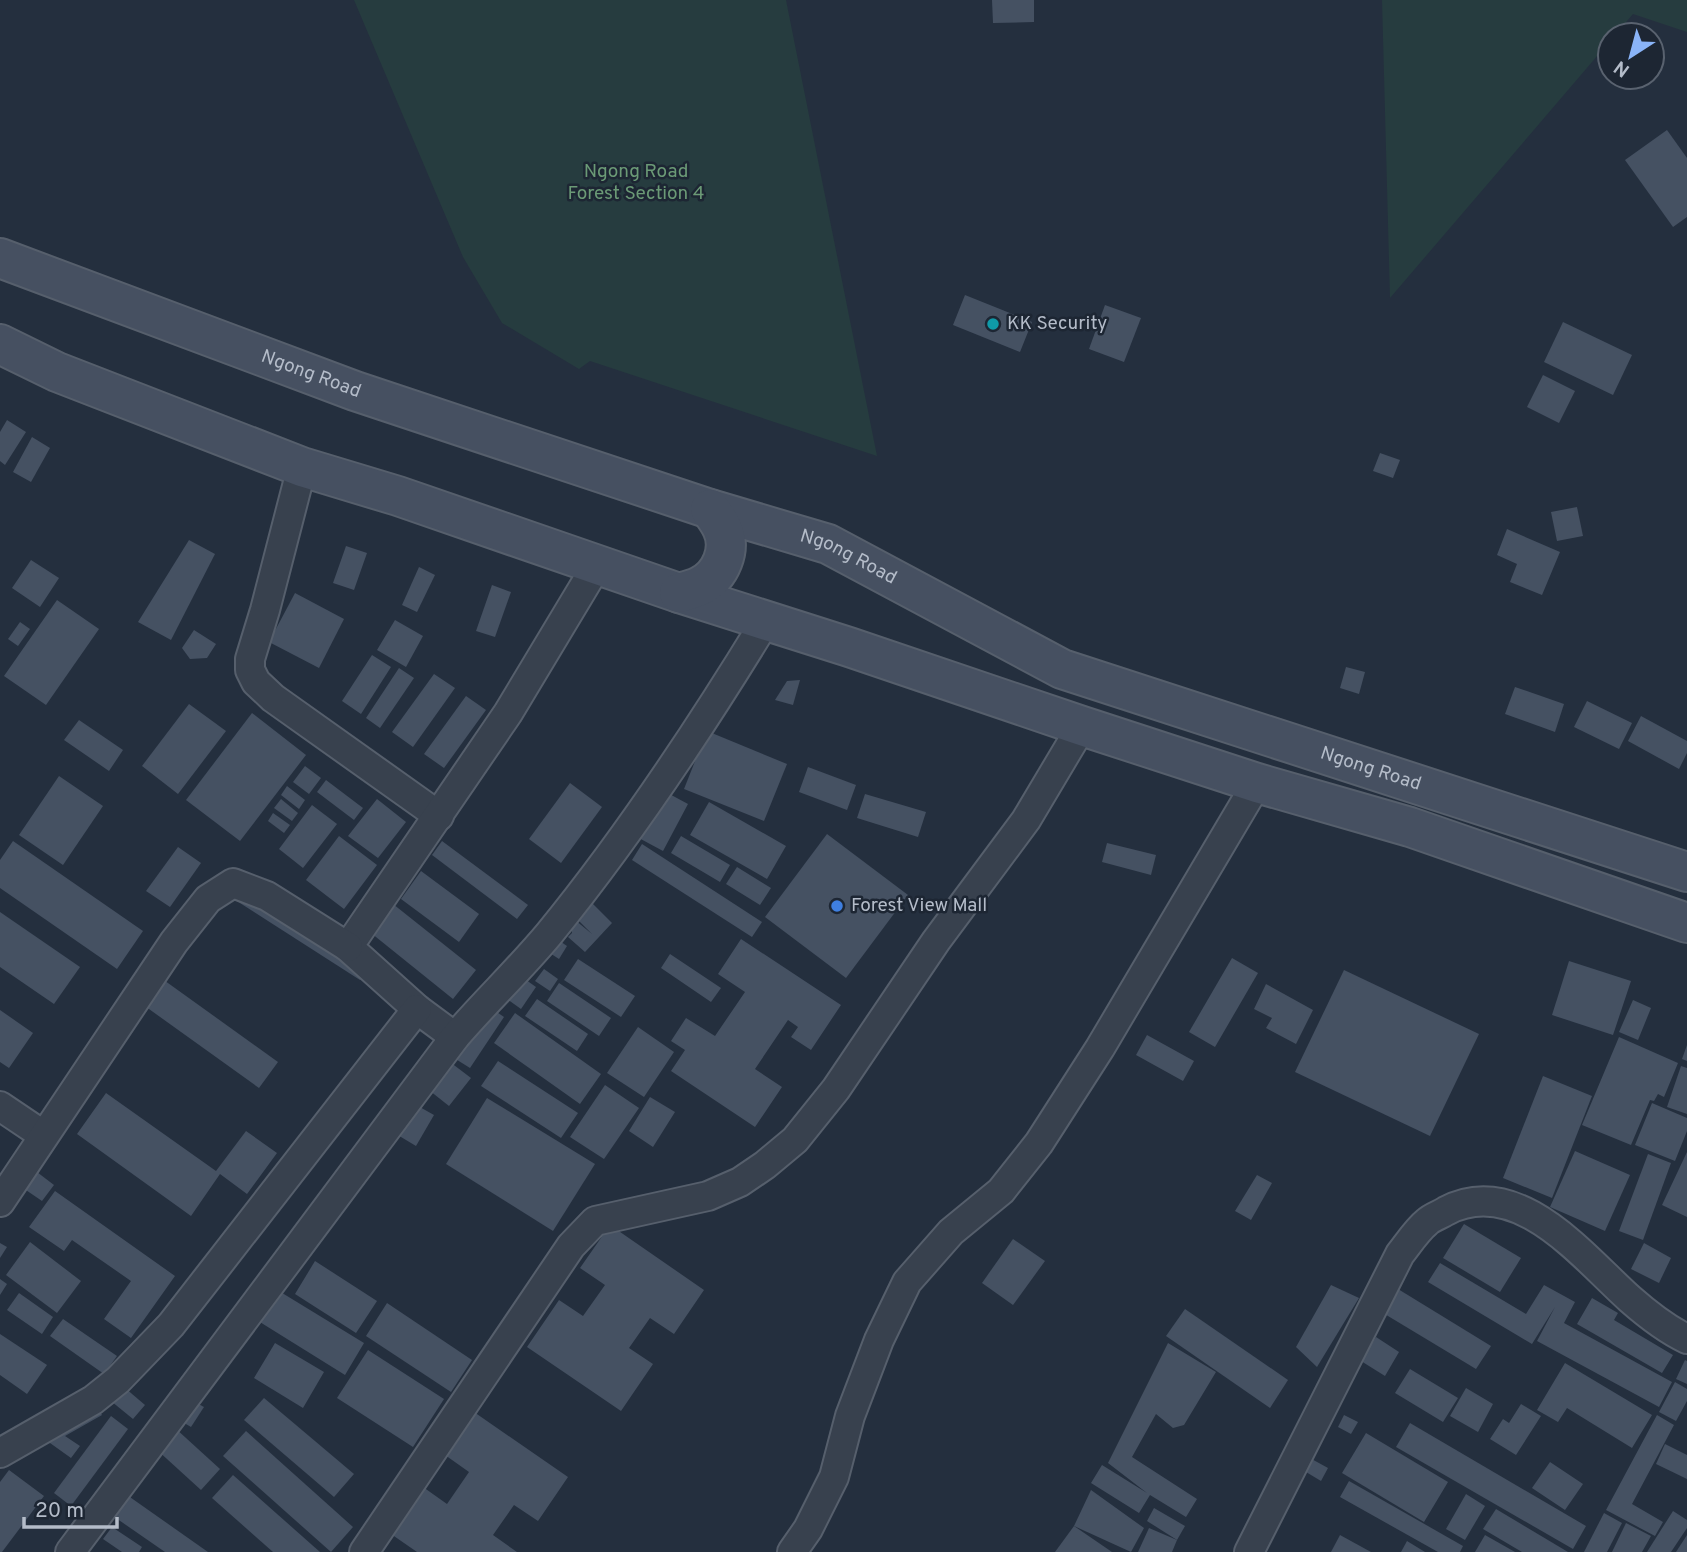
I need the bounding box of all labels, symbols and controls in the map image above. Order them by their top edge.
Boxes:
north arrow [1596,21,1666,91]
text: N [1610,54,1635,82]
park label: Ngong Road Forest Section 4 [568,160,705,206]
place label: KK Security [1007,312,1107,336]
marker: KK Security [985,316,1001,332]
street label: Ngong Road [258,345,364,404]
street label: Ngong Road [797,524,901,590]
street label: Ngong Road [1317,742,1424,797]
place label: Forest View Mall [851,894,987,918]
marker: Forest View Mall [829,898,845,914]
scale bar [24,1486,117,1530]
text: 20 m [35,1498,84,1525]

